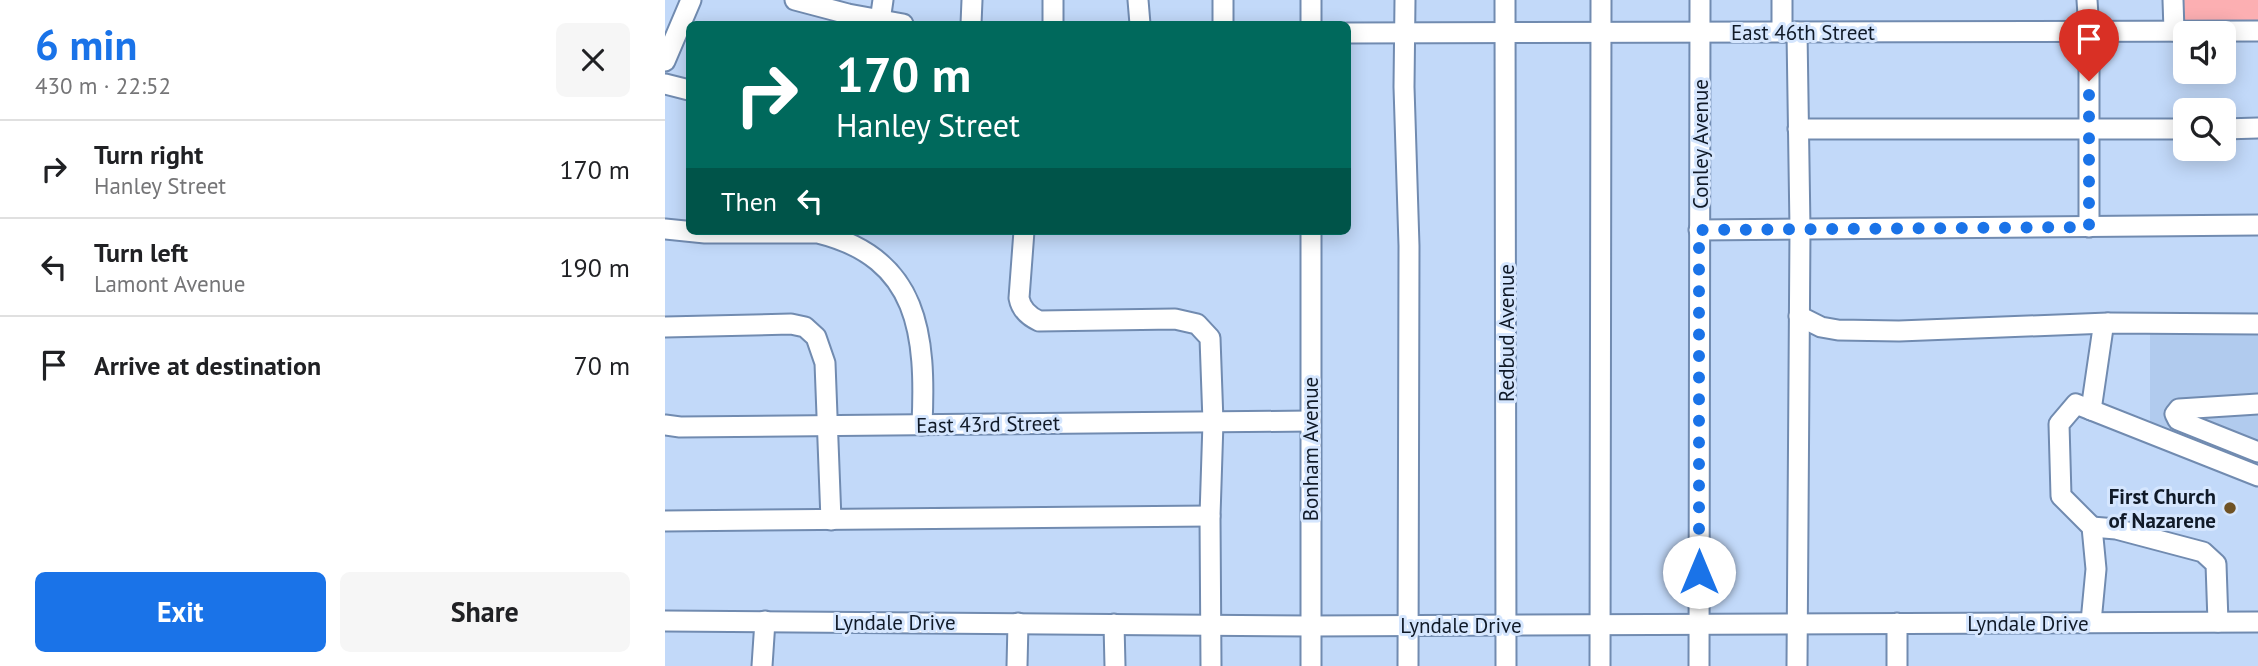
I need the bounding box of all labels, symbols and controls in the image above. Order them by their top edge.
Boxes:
pin [2059,9,2119,81]
text: 6 min [35,17,137,72]
street label: East 46th Street [1731,19,1875,46]
icon: arrive [2070,20,2108,58]
map controls [2173,21,2236,161]
button: sound [2173,21,2236,84]
button: close [556,23,630,97]
text: 170 m [836,42,971,106]
icon: right [721,49,812,140]
text: 430 m · 22:52 [35,71,171,100]
street label: Conley Avenue [1687,79,1714,209]
button: search [2173,98,2236,161]
text: Hanley Street [836,104,1020,146]
text: Turn right [94,138,203,171]
icon: right [35,150,73,188]
text: 170 m [559,153,630,186]
text: Hanley Street [94,171,226,200]
icon: left [791,182,829,220]
text: Then [721,185,777,218]
text: Turn left [94,236,188,269]
icon: left [35,248,73,286]
text: 190 m [559,251,630,284]
street label: Redbud Avenue [1493,264,1520,402]
text: Lamont Avenue [94,269,245,298]
icon: arrive [35,346,73,384]
text: Arrive at destination [94,349,321,382]
text: 70 m [574,349,630,382]
street label: Bonham Avenue [1297,377,1324,521]
street label: East 43rd Street [916,409,1060,439]
place label: First Church of Nazarene [2109,483,2216,534]
marker: First Church of Nazarene [2222,500,2238,516]
position arrow [1662,535,1736,609]
button: Exit [35,572,326,652]
button: Share [340,572,630,652]
street label: Lyndale Drive [834,609,956,636]
street label: Lyndale Drive [1967,610,2089,637]
street label: Lyndale Drive [1400,612,1522,639]

